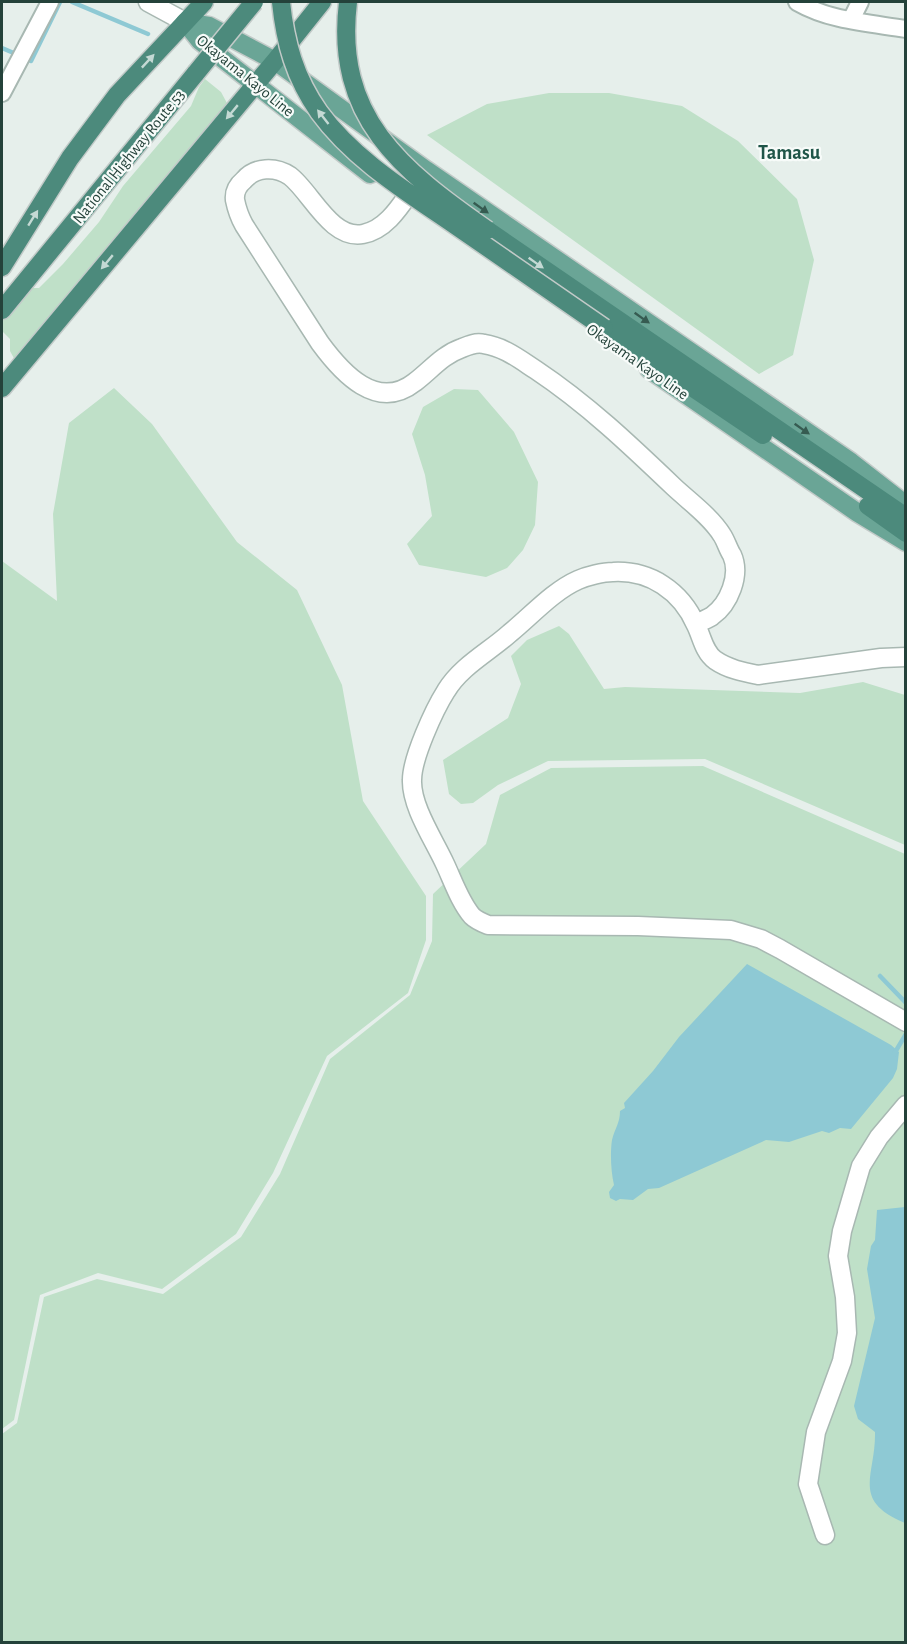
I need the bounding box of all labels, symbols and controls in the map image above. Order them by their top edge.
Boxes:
street label: Okayama Kayo Line [193,32,297,121]
one-way arrow [141,54,154,69]
street label: National Highway Route 53 [70,87,188,227]
one-way arrow [226,104,239,119]
one-way arrow [317,109,330,125]
district label: Tamasu [758,143,821,163]
one-way arrow [473,202,489,213]
one-way arrow [27,210,38,226]
one-way arrow [101,254,114,270]
one-way arrow [527,257,543,269]
one-way arrow [633,312,649,324]
street label: Okayama Kayo Line [583,321,691,404]
one-way arrow [794,423,810,435]

